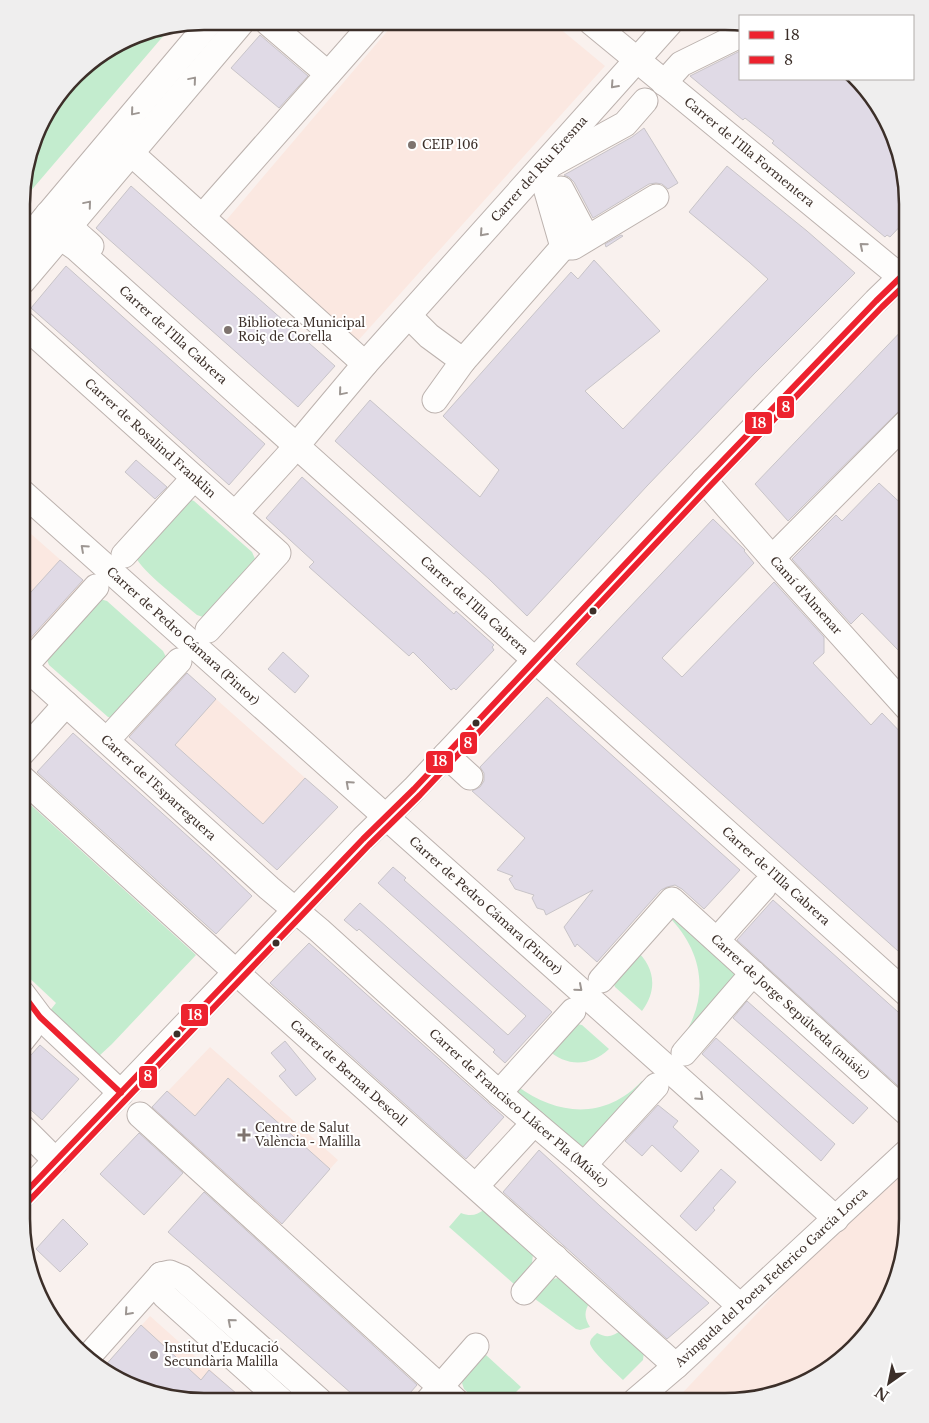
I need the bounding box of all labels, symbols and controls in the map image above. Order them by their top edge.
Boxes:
legend [739,15,914,80]
text: 18 [784,25,800,44]
text: 8 [784,50,793,69]
one-way arrow [188,77,197,86]
one-way arrow [611,79,620,88]
street label: Carrer de l'Illa Formentera [681,94,818,210]
one-way arrow [131,106,140,115]
street label: Carrer del Riu Eresma [488,112,590,225]
place label: CEIP 106 [422,137,479,152]
marker: CEIP 106 [406,139,418,151]
one-way arrow [83,201,92,210]
one-way arrow [479,227,488,236]
one-way arrow [860,244,869,252]
street label: Carrer de l'Illa Cabrera [116,282,231,387]
place label: Biblioteca Municipal Roiç de Corella [238,315,365,344]
marker: Biblioteca Municipal Roiç de Corella [222,324,234,336]
street label: Carrer de Rosalind Franklin [82,375,219,501]
one-way arrow [339,386,348,395]
line badge: 8 [776,395,795,419]
text: 8 [782,398,791,416]
line badge: 18 [744,411,773,435]
text: 18 [752,414,767,432]
one-way arrow [81,545,90,554]
street label: Carrer de l'Illa Cabrera [418,553,532,658]
street label: Camí d'Almenar [767,553,845,638]
street label: Carrer de Pedro Cámara (Pintor) [104,564,263,708]
unlabelled marker [588,606,598,616]
unlabelled marker [471,718,481,728]
street label: Carrer de l'Esparreguera [98,731,220,843]
line badge: 8 [459,731,478,755]
text: 8 [464,734,473,752]
line badge: 18 [425,750,454,774]
text: 18 [433,752,448,770]
one-way arrow [346,781,355,790]
street label: Carrer de l'Illa Cabrera [719,823,833,928]
street label: Carrer de Pedro Cámara (Pintor) [406,833,565,977]
street label: Carrer de Jorge Sepúlveda (músic) [708,931,872,1082]
unlabelled marker [271,938,281,948]
one-way arrow [574,983,583,992]
line badge: 18 [180,1003,209,1027]
text: 18 [188,1006,203,1024]
street label: Carrer de Bernat Descoll [287,1016,410,1129]
street label: Carrer de Francisco Llácer Pla (Músic) [426,1025,611,1190]
unlabelled marker [172,1029,182,1039]
line badge: 8 [138,1065,158,1089]
text: 8 [144,1067,153,1085]
one-way arrow [695,1091,704,1100]
place label: Centre de Salut València - Malilla [254,1120,361,1149]
marker: Centre de Salut València - Malilla [237,1128,251,1142]
street label: Avinguda del Poeta Federico García Lorca [671,1184,871,1371]
one-way arrow [125,1306,134,1315]
one-way arrow [228,1319,237,1328]
place label: Institut d'Educació Secundària Malilla [164,1340,279,1369]
marker: Institut d'Educació Secundària Malilla [148,1349,160,1361]
north arrow [864,1358,914,1408]
text: N [871,1383,892,1405]

